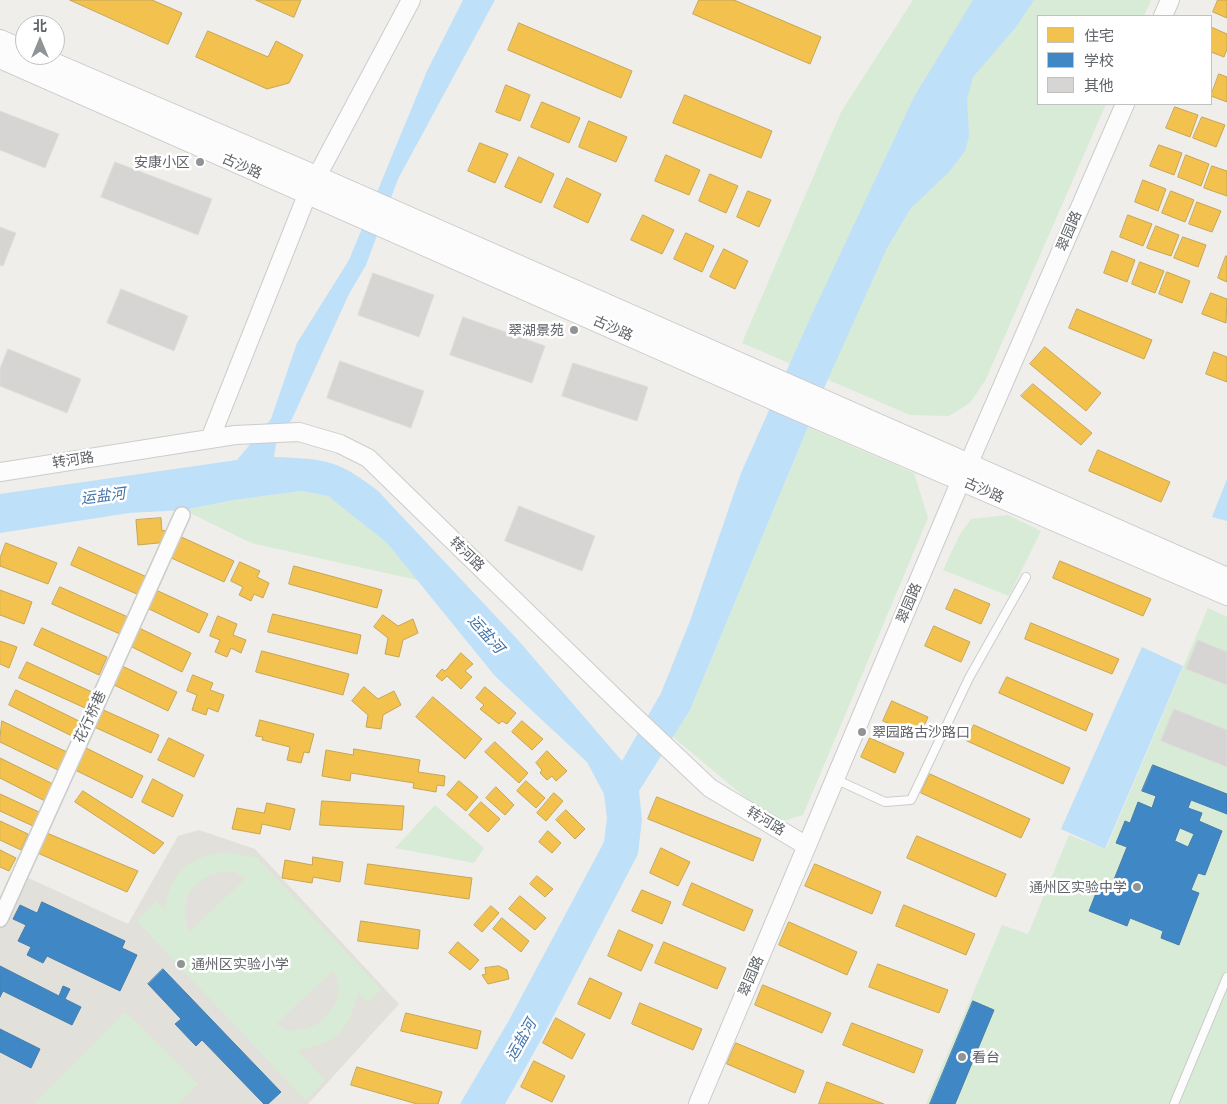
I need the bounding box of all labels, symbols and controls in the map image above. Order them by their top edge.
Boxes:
north arrow [15,15,65,65]
legend [1037,15,1212,105]
text: 北 [33,17,47,34]
text: 住宅 [1084,26,1114,44]
text: 学校 [1084,51,1114,69]
text: 其他 [1084,76,1114,94]
street label: 古沙路 [219,150,265,182]
place label: 安康小区 [134,154,190,170]
marker: 安康小区 [194,156,206,168]
street label: 翠园路 [1053,208,1085,254]
street label: 古沙路 [590,312,636,344]
place label: 翠湖景苑 [508,322,564,338]
marker: 翠湖景苑 [568,324,580,336]
street label: 转河路 [51,448,95,472]
street label: 古沙路 [961,474,1007,506]
water label: 运盐河 [80,484,126,508]
street label: 转河路 [446,533,488,575]
street label: 翠园路 [893,580,925,626]
water label: 运盐河 [464,611,508,657]
street label: 花行桥巷 [71,688,109,746]
place label: 翠园路古沙路口 [872,724,970,740]
marker: 翠园路古沙路口 [856,726,868,738]
street label: 转河路 [744,803,788,839]
place label: 通州区实验中学 [1029,879,1127,895]
marker: 通州区实验中学 [1131,881,1143,893]
street label: 翠园路 [735,953,767,999]
place label: 通州区实验小学 [191,956,289,972]
marker: 通州区实验小学 [175,958,187,970]
water label: 运盐河 [502,1016,540,1064]
place label: 看台 [972,1049,1000,1065]
marker: 看台 [956,1051,968,1063]

